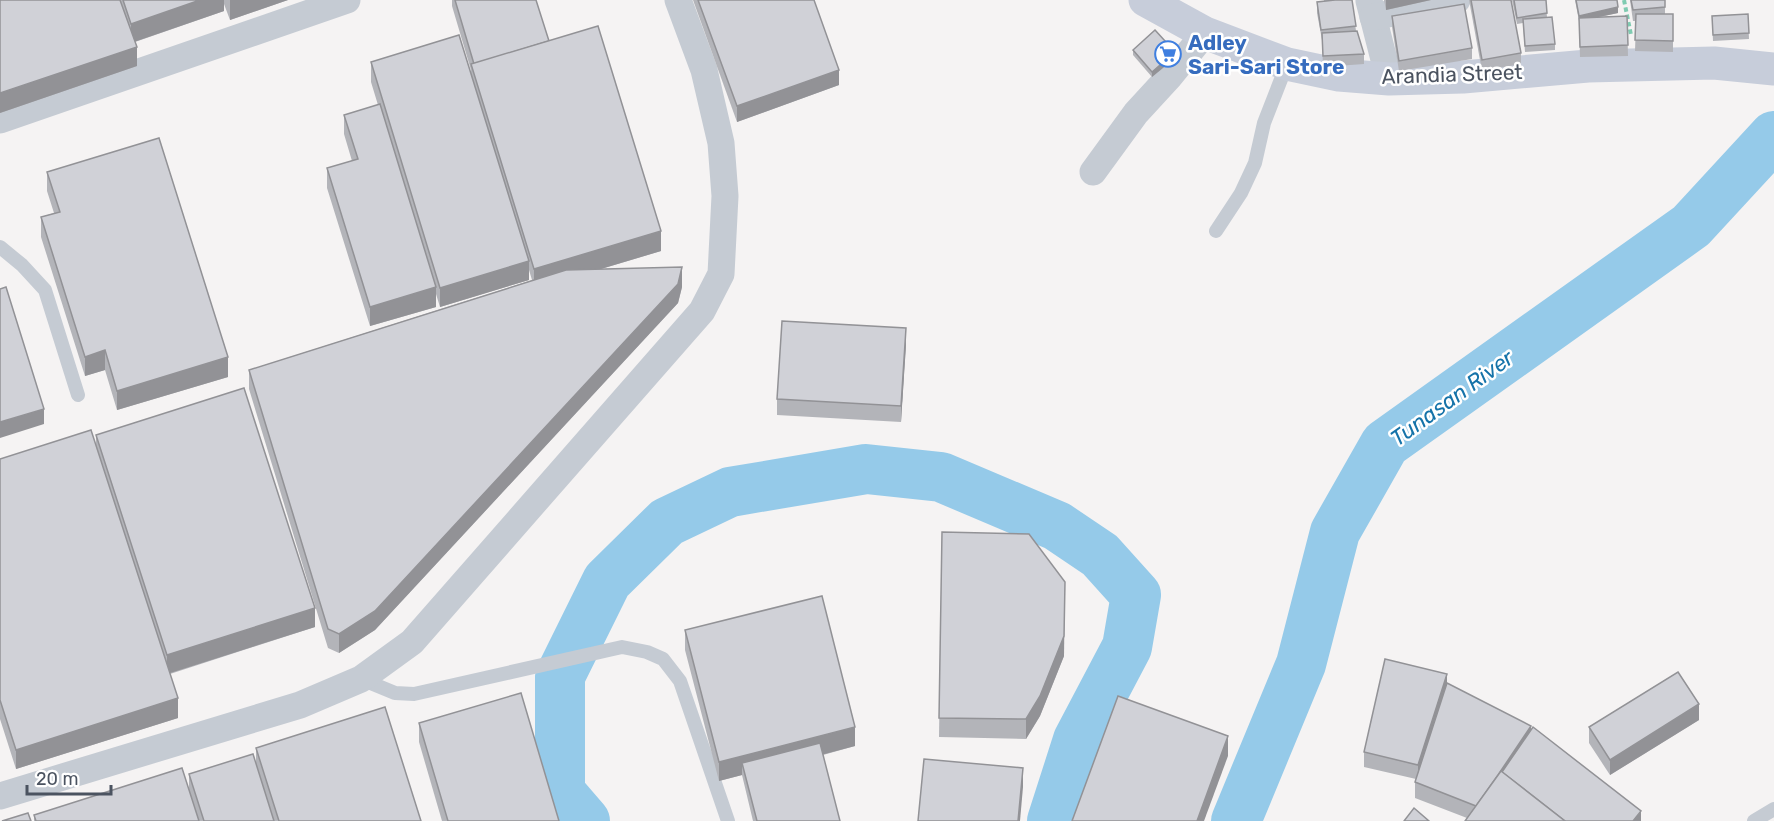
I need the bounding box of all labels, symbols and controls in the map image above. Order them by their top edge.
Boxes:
place label: Adley Sari-Sari Store [1188,30,1345,79]
supermarket icon: Adley Sari-Sari Store [1153,39,1183,69]
street label: Arandia Street [1381,59,1523,89]
water label: Tunasan River [1385,343,1520,452]
scale bar [27,758,111,796]
text: 20 m [36,768,78,790]

